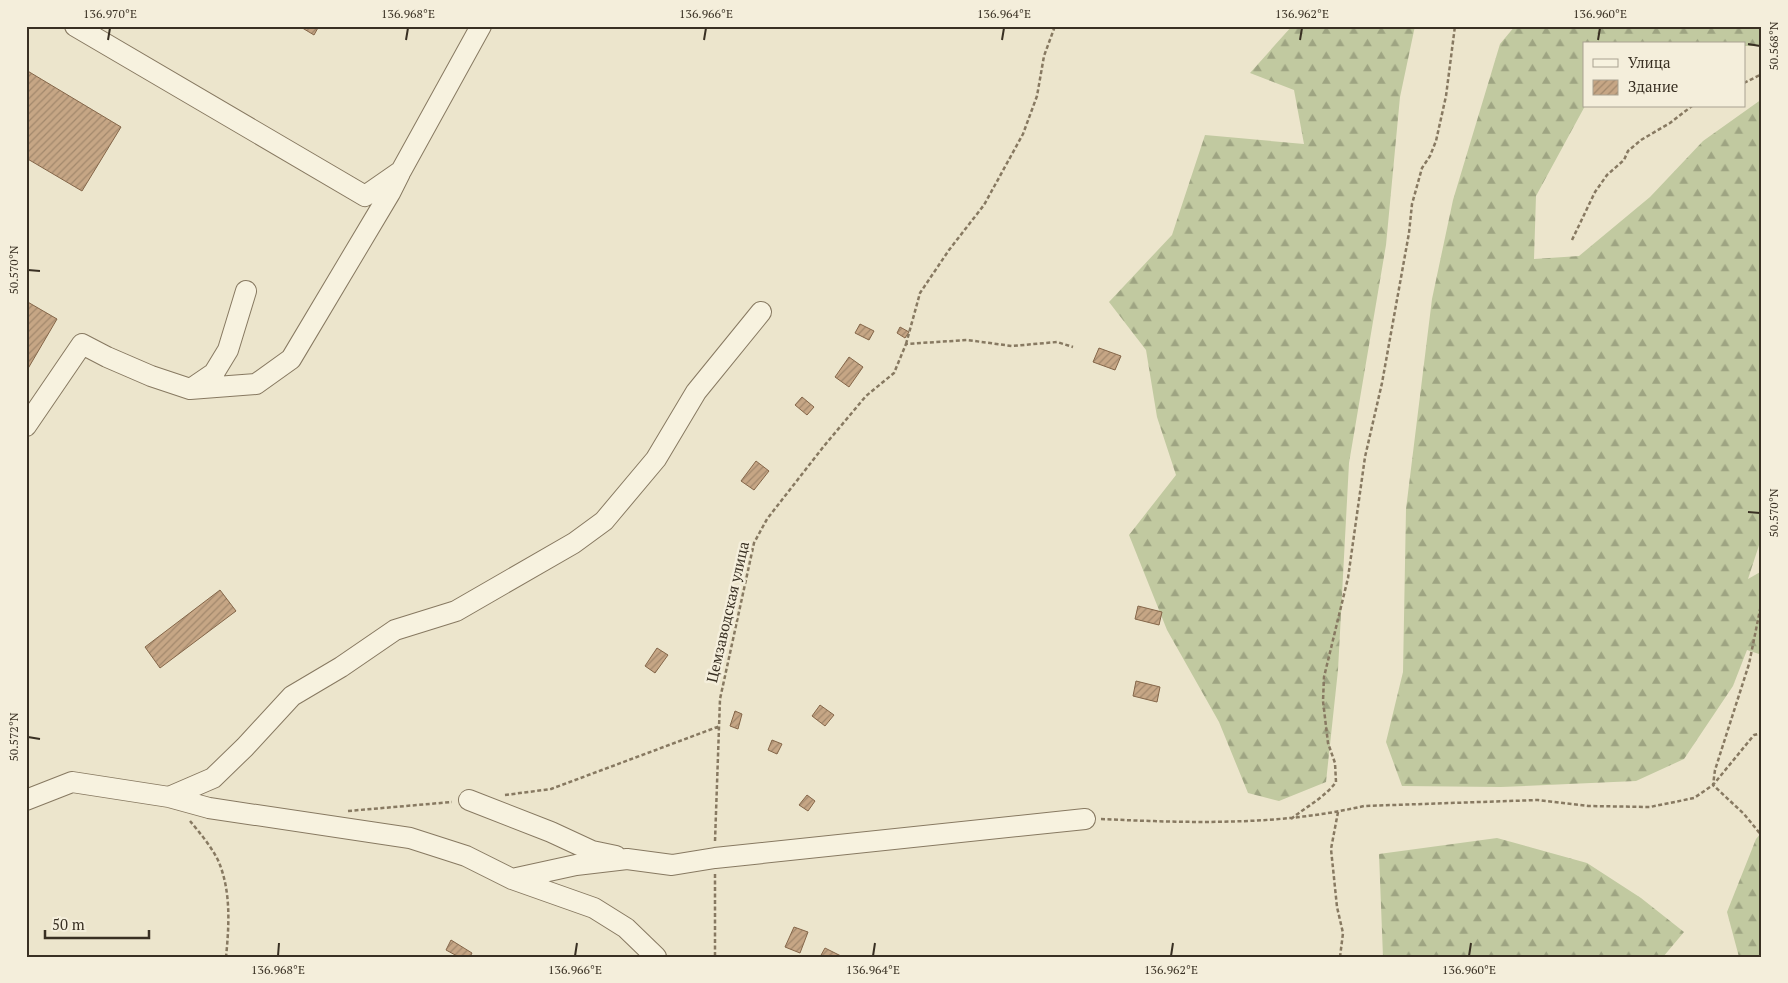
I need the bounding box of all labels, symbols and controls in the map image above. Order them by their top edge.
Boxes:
text: 136.970°E [83,6,137,21]
text: 136.968°E [381,6,435,21]
text: 136.966°E [679,6,733,21]
text: 136.964°E [977,6,1031,21]
text: 136.962°E [1275,6,1329,21]
text: 136.960°E [1573,6,1627,21]
text: 50.568°N [1766,21,1781,71]
legend [1583,42,1746,108]
text: Улица [1628,52,1671,72]
text: Здание [1628,76,1678,96]
text: 50.570°N [6,245,21,295]
text: 50.570°N [1766,488,1781,538]
street label: Цемзаводская улица [701,539,753,684]
text: 50.572°N [6,712,21,762]
scale bar [45,908,149,940]
text: 50 m [52,914,85,934]
text: 136.968°E [251,962,305,977]
text: 136.966°E [548,962,602,977]
text: 136.964°E [846,962,900,977]
text: 136.962°E [1144,962,1198,977]
text: 136.960°E [1442,962,1496,977]

